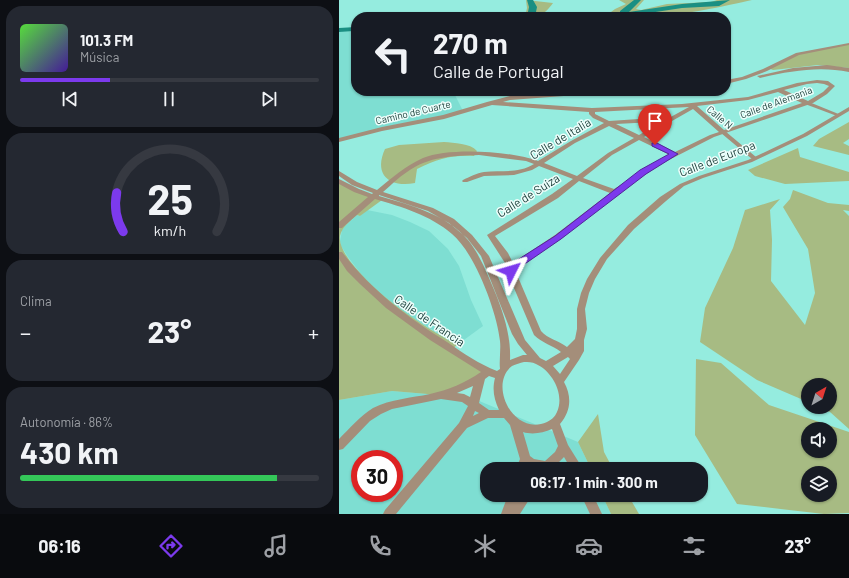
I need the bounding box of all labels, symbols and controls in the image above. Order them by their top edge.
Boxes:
text: 270 m [433,26,508,60]
icon: left [367,28,419,80]
text: 101.3 FM [80,31,133,49]
text: Música [80,49,119,65]
text: Calle de Portugal [433,60,564,82]
street label: Calle de Alemania [738,83,814,121]
icon: previous [59,88,81,110]
icon: pause [158,88,180,110]
icon: next [258,88,280,110]
street label: Camino de Cuarte [374,98,452,126]
street label: Calle N [705,103,735,131]
pin [638,104,672,145]
icon: arrive [644,110,666,132]
street label: Calle de Italia [527,114,593,162]
street label: Calle de Europa [677,137,757,179]
street label: Calle de Suiza [494,170,562,220]
text: 25 [147,172,192,222]
text: km/h [153,221,186,238]
position arrow [490,250,532,292]
street label: Calle de Francia [392,291,468,349]
text: Clima [20,293,52,309]
text: 23° [148,313,191,349]
text: − [20,319,31,345]
text: + [308,319,319,345]
north arrow [801,378,837,414]
map controls [801,378,837,502]
text: Autonomía · 86% [20,414,113,430]
button: sound [801,422,837,458]
text: 430 km [20,434,119,470]
speed limit sign: 30 [351,450,403,502]
button: layers [801,466,837,502]
text: 06:17 · 1 min · 300 m [530,473,658,491]
icon: directions [157,532,185,560]
icon: music [262,532,290,560]
icon: phone [366,532,394,560]
icon: climate [471,532,499,560]
icon: car [575,532,603,560]
icon: filters [680,532,708,560]
text: 06:16 [38,535,81,557]
text: 23° [784,535,811,557]

